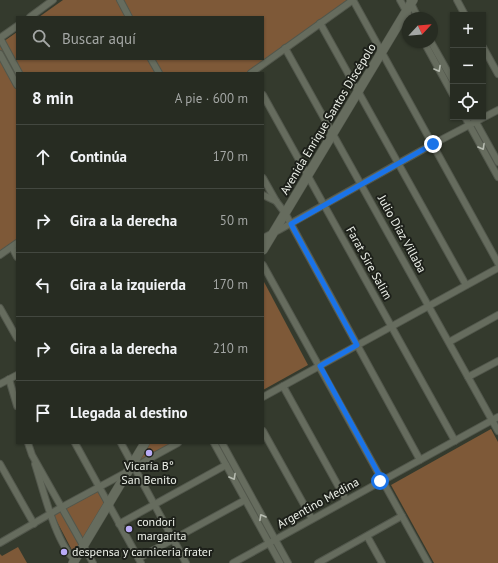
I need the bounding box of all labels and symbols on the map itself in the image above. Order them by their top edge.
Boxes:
north arrow [402,12,438,48]
street label: Avenida Enrique Santos Discépolo [276,40,379,197]
one-way arrow [434,64,441,72]
route end [424,135,442,153]
one-way arrow [477,143,484,150]
street label: Julio Díaz Villaba [374,191,430,275]
street label: Farat Sire Salim [343,224,396,302]
marker: Vicaría B° San Benito [144,448,154,458]
place label: Vicaría B° San Benito [121,458,177,487]
route start [371,472,389,490]
one-way arrow [228,473,235,480]
street label: Argentino Medina [274,474,361,531]
one-way arrow [259,513,267,521]
place label: condori margarita [137,514,187,543]
marker: condori margarita [124,524,134,534]
place label: despensa y carniceria frater [72,544,212,559]
marker: despensa y carniceria frater [59,547,69,557]

